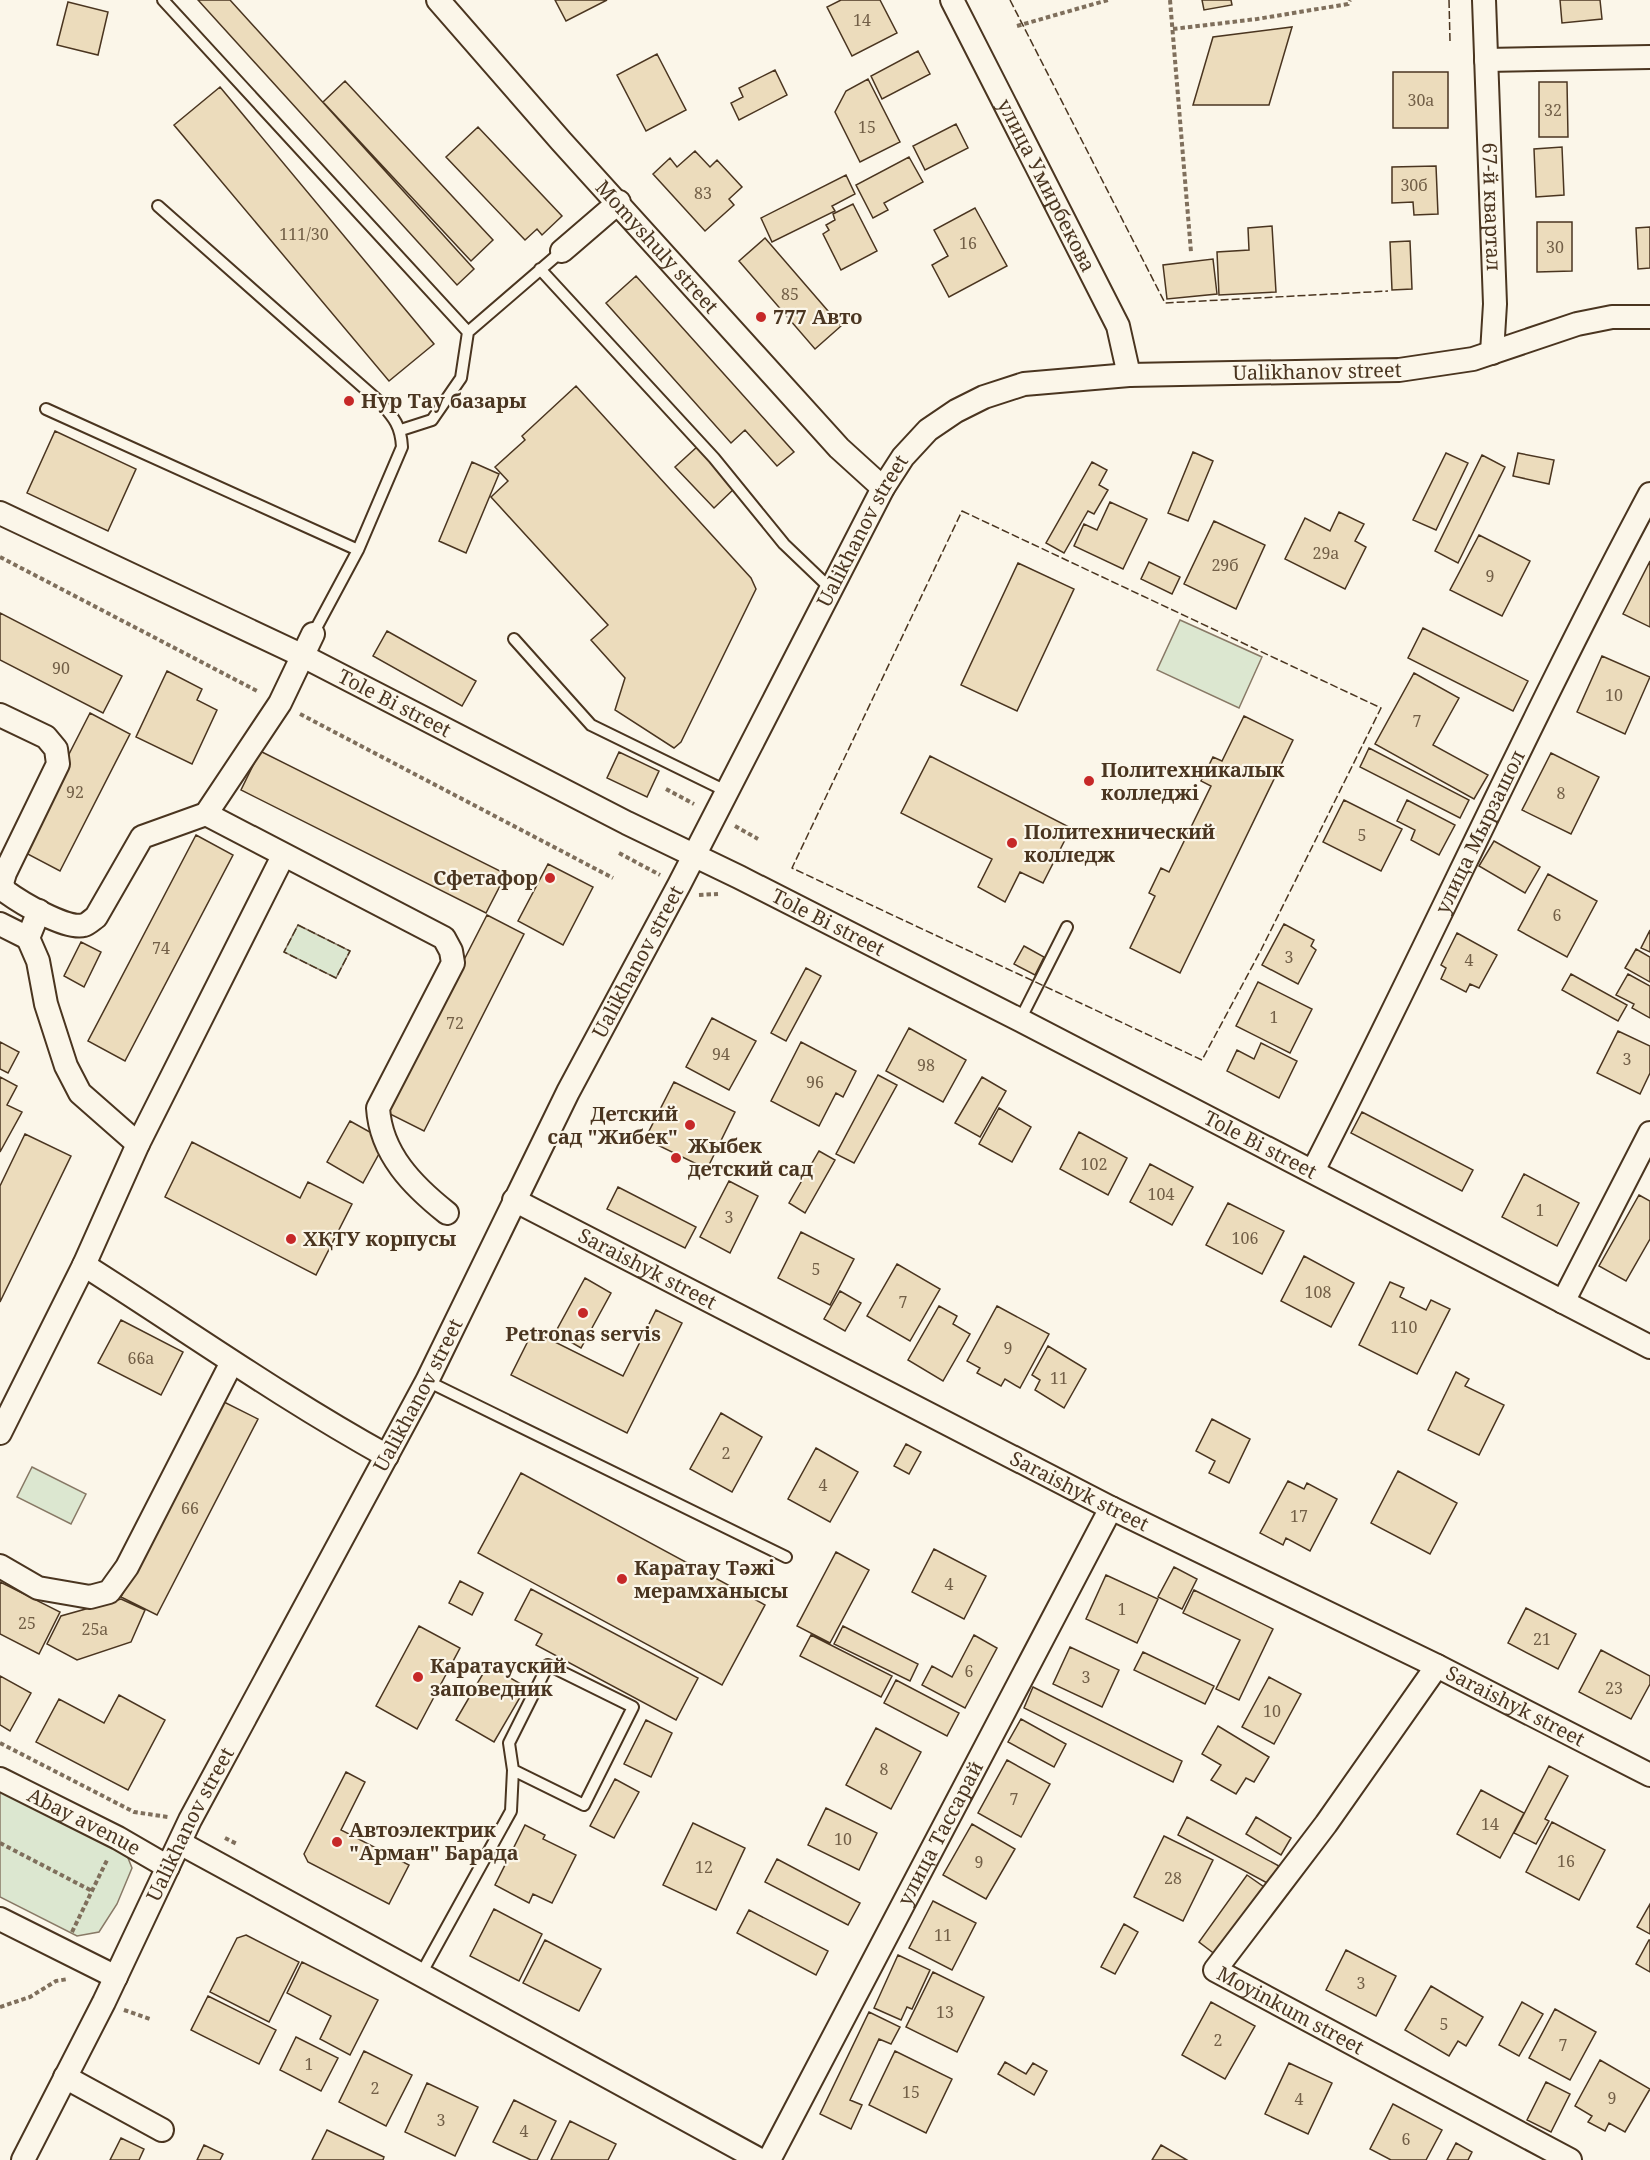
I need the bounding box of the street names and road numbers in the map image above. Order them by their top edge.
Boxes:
street label: улица Умирбекова [991,94,1102,276]
street label: 67-й квартал [1476,142,1508,272]
street label: Momyshuly street [590,174,725,319]
street label: Ualikhanov street [1232,356,1402,386]
street label: Ualikhanov street [810,449,914,611]
street label: Tole Bi street [334,662,456,743]
street label: улица Мырзашол [1428,745,1531,918]
street label: Ualikhanov street [586,881,689,1042]
street label: Tole Bi street [767,882,890,962]
street label: Tole Bi street [1200,1104,1322,1185]
street label: Saraishyk street [574,1221,721,1315]
street label: Ualikhanov street [367,1314,468,1476]
street label: Saraishyk street [1006,1444,1153,1537]
street label: Saraishyk street [1442,1659,1590,1752]
street label: Ualikhanov street [140,1742,240,1905]
street label: улица Тассарай [891,1756,989,1910]
street label: Abay avenue [23,1781,146,1861]
street label: Moyinkum street [1212,1960,1369,2060]

